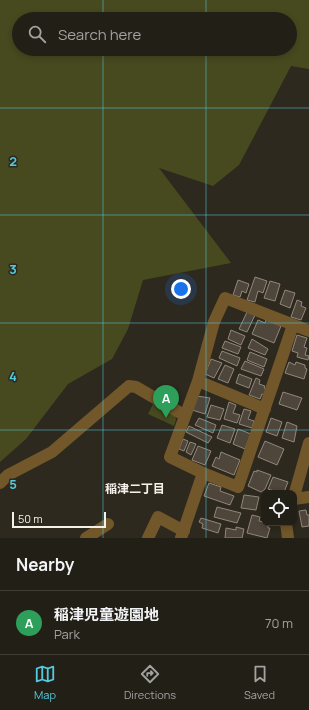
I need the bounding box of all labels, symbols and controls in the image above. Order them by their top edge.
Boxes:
search box [12,12,297,56]
icon: search [26,23,48,45]
text: Search here [58,24,141,45]
text: 2 [9,152,17,170]
text: 3 [9,260,17,278]
your location [171,279,191,299]
text: 4 [9,367,17,385]
pin: A [153,385,179,418]
text: 5 [9,475,17,493]
district label: 稲津二丁目 [105,480,165,497]
map controls [261,490,297,526]
button: locate [261,490,297,526]
scale bar [12,510,106,529]
text: 50 m [18,511,43,526]
text: Nearby [16,553,74,576]
text: 稲津児童遊園地 [54,604,159,625]
text: A [25,614,33,632]
text: 70 m [265,614,293,632]
text: Park [54,625,80,643]
tab: Map [34,663,56,702]
tab: Directions [124,663,176,702]
tab: Saved [244,663,275,702]

